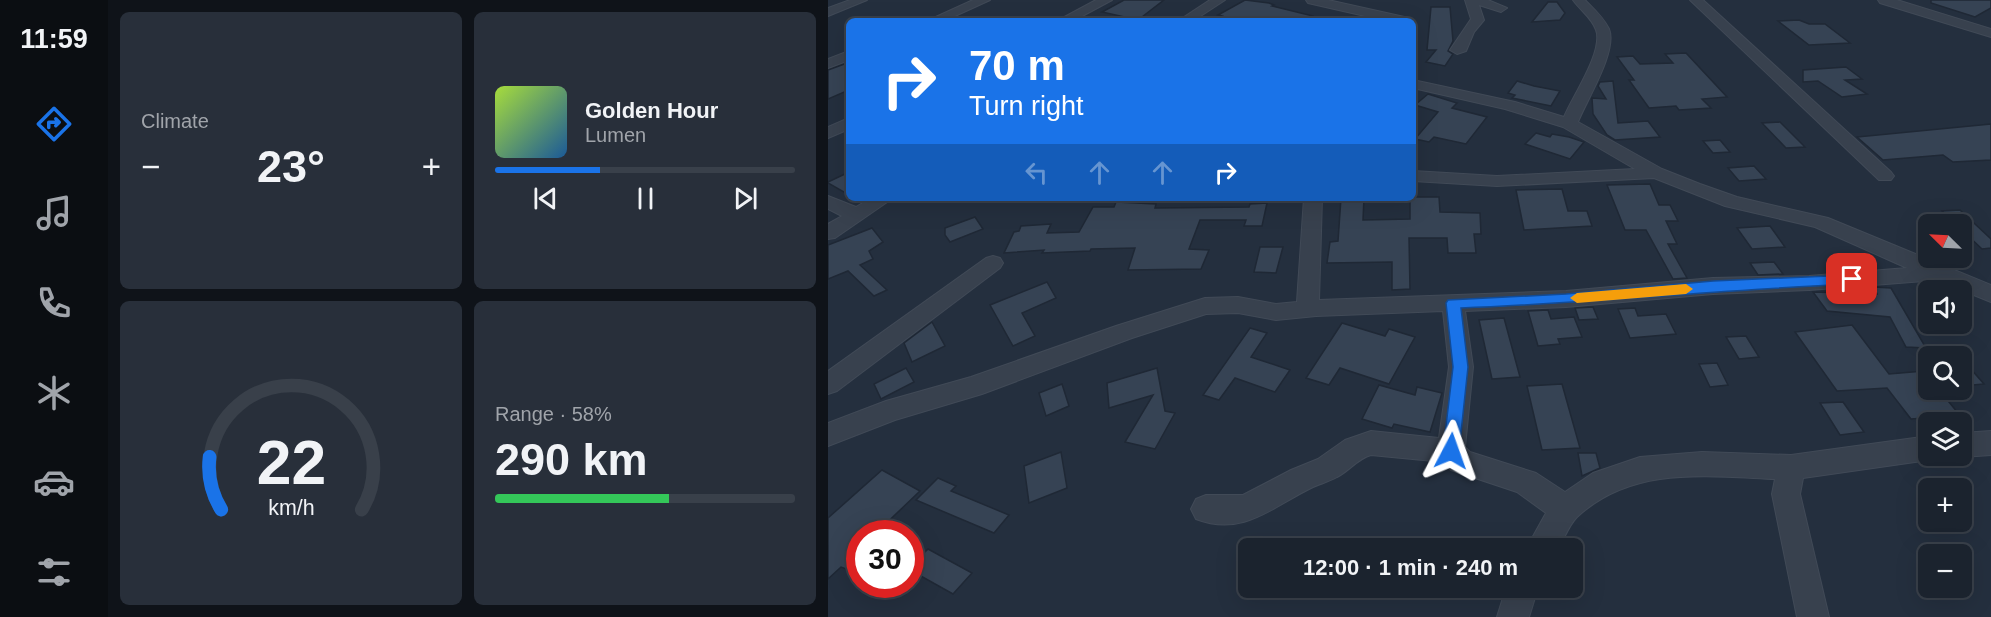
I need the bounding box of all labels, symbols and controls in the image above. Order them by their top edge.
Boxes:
text: 11:59 [20,24,88,54]
icon: right [870,42,948,120]
text: 70 m [969,42,1065,89]
text: Turn right [969,91,1084,121]
text: Golden Hour [585,98,718,123]
icon: directions [33,103,75,145]
text: Climate [141,110,209,132]
text: Lumen [585,124,646,146]
text: 23° [257,141,325,192]
text: − [141,148,160,185]
text: + [422,148,441,185]
icon: left [1020,156,1053,189]
icon: ahead [1083,156,1116,189]
icon: ahead [1146,156,1179,189]
icon: right [1209,156,1242,189]
icon: previous [529,182,562,215]
icon: pause [629,182,662,215]
icon: next [729,182,762,215]
icon: music [33,192,75,234]
north arrow [1918,214,1972,268]
map controls [1918,214,1972,598]
pin [1826,253,1877,304]
icon: arrive [1835,262,1868,295]
button: sound [1918,280,1972,334]
icon: phone [33,282,75,324]
button: search [1918,346,1972,400]
icon: climate [33,372,75,414]
text: Range · 58% [495,403,612,425]
button: layers [1918,412,1972,466]
position arrow [1419,419,1483,483]
text: 22 [256,428,326,497]
text: 290 km [495,434,648,485]
icon: car [33,461,75,503]
button: + [1918,478,1972,532]
text: km/h [268,496,314,520]
speed limit sign: 30 [846,520,924,598]
button: − [1918,544,1972,598]
icon: filters [33,551,75,593]
text: 12:00 · 1 min · 240 m [1303,555,1518,580]

